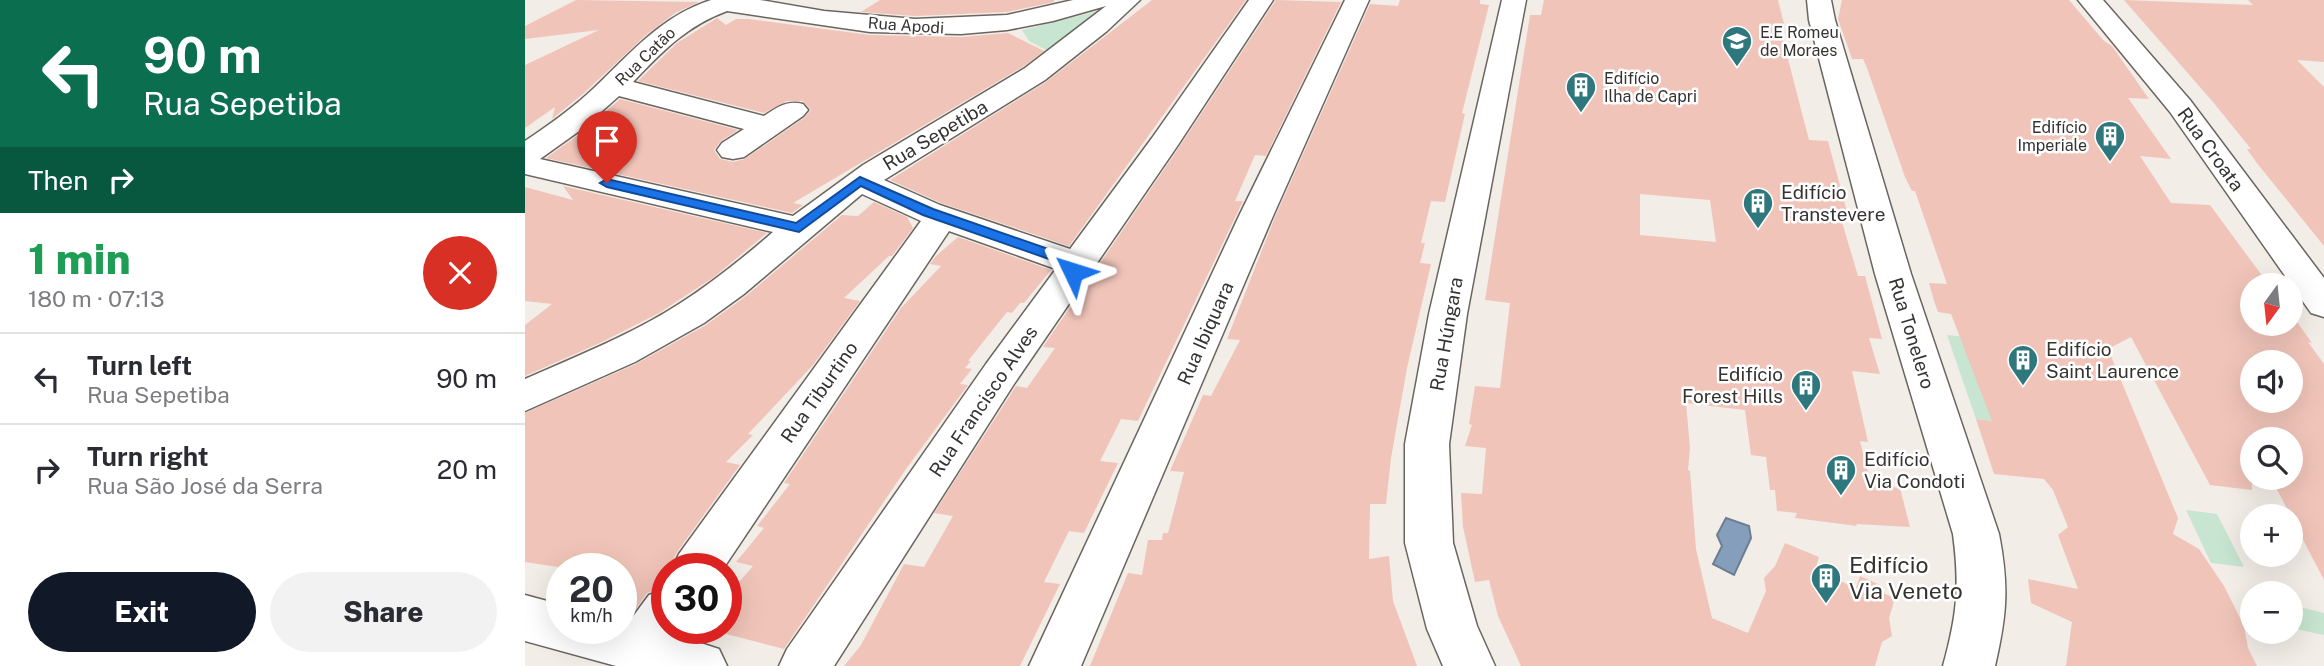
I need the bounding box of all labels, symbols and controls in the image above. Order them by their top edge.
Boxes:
street label: Rua Apodi [867,13,945,38]
street label: Rua Catão [611,23,679,90]
place label: E.E Romeu de Moraes [1760,23,1839,60]
school or university icon: E.E Romeu de Moraes [1720,24,1754,68]
text: 90 m [143,26,262,84]
icon: left [28,28,119,119]
place label: Edifício Ilha de Capri [1604,69,1697,106]
building icon: Edifício Ilha de Capri [1564,70,1598,114]
text: Rua Sepetiba [143,85,342,122]
street label: Rua Sepetiba [879,95,991,175]
street label: Rua Croata [2173,103,2249,195]
pin [577,111,637,183]
place label: Edifício Imperiale [2017,118,2087,155]
building icon: Edifício Imperiale [2093,119,2127,163]
icon: arrive [588,122,626,160]
icon: right [102,161,140,199]
text: Then [28,165,88,196]
place label: Edifício Transtevere [1781,181,1885,225]
building icon: Edifício Transtevere [1741,186,1775,230]
text: 1 min [28,234,131,283]
position arrow [1036,235,1110,309]
button: close [423,236,497,310]
north arrow [2240,273,2303,336]
map controls [2240,273,2303,644]
street label: Rua Húngara [1425,275,1467,393]
street label: Rua Tonelero [1885,275,1939,391]
street label: Rua Ibiquara [1172,278,1238,388]
text: 180 m · 07:13 [28,285,164,312]
street label: Rua Francisco Alves [924,321,1042,481]
street label: Rua Tiburtino [776,337,862,447]
place label: Edifício Saint Laurence [2046,338,2179,382]
building icon: Edifício Saint Laurence [2006,343,2040,387]
text: Turn left [87,350,192,381]
button: sound [2240,350,2303,413]
icon: left [28,360,66,398]
text: 90 m [436,363,497,394]
place label: Edifício Forest Hills [1682,363,1783,407]
building icon: Edifício Forest Hills [1789,368,1823,412]
text: Rua Sepetiba [87,381,230,408]
button: search [2240,427,2303,490]
text: Turn right [87,441,209,472]
place label: Edifício Via Condoti [1864,448,1965,492]
icon: right [28,451,66,489]
building icon: Edifício Via Condoti [1824,453,1858,497]
text: 20 m [437,454,497,485]
text: Rua São José da Serra [87,472,323,499]
button: + [2240,504,2303,567]
place label: Edifício Via Veneto [1849,551,1963,604]
speed limit sign: 30 [651,553,742,644]
building icon: Edifício Via Veneto [1809,561,1843,605]
text: 20 [569,569,614,610]
button: Exit [28,572,256,652]
button: Share [270,572,497,652]
button: − [2240,581,2303,644]
text: km/h [570,605,613,626]

